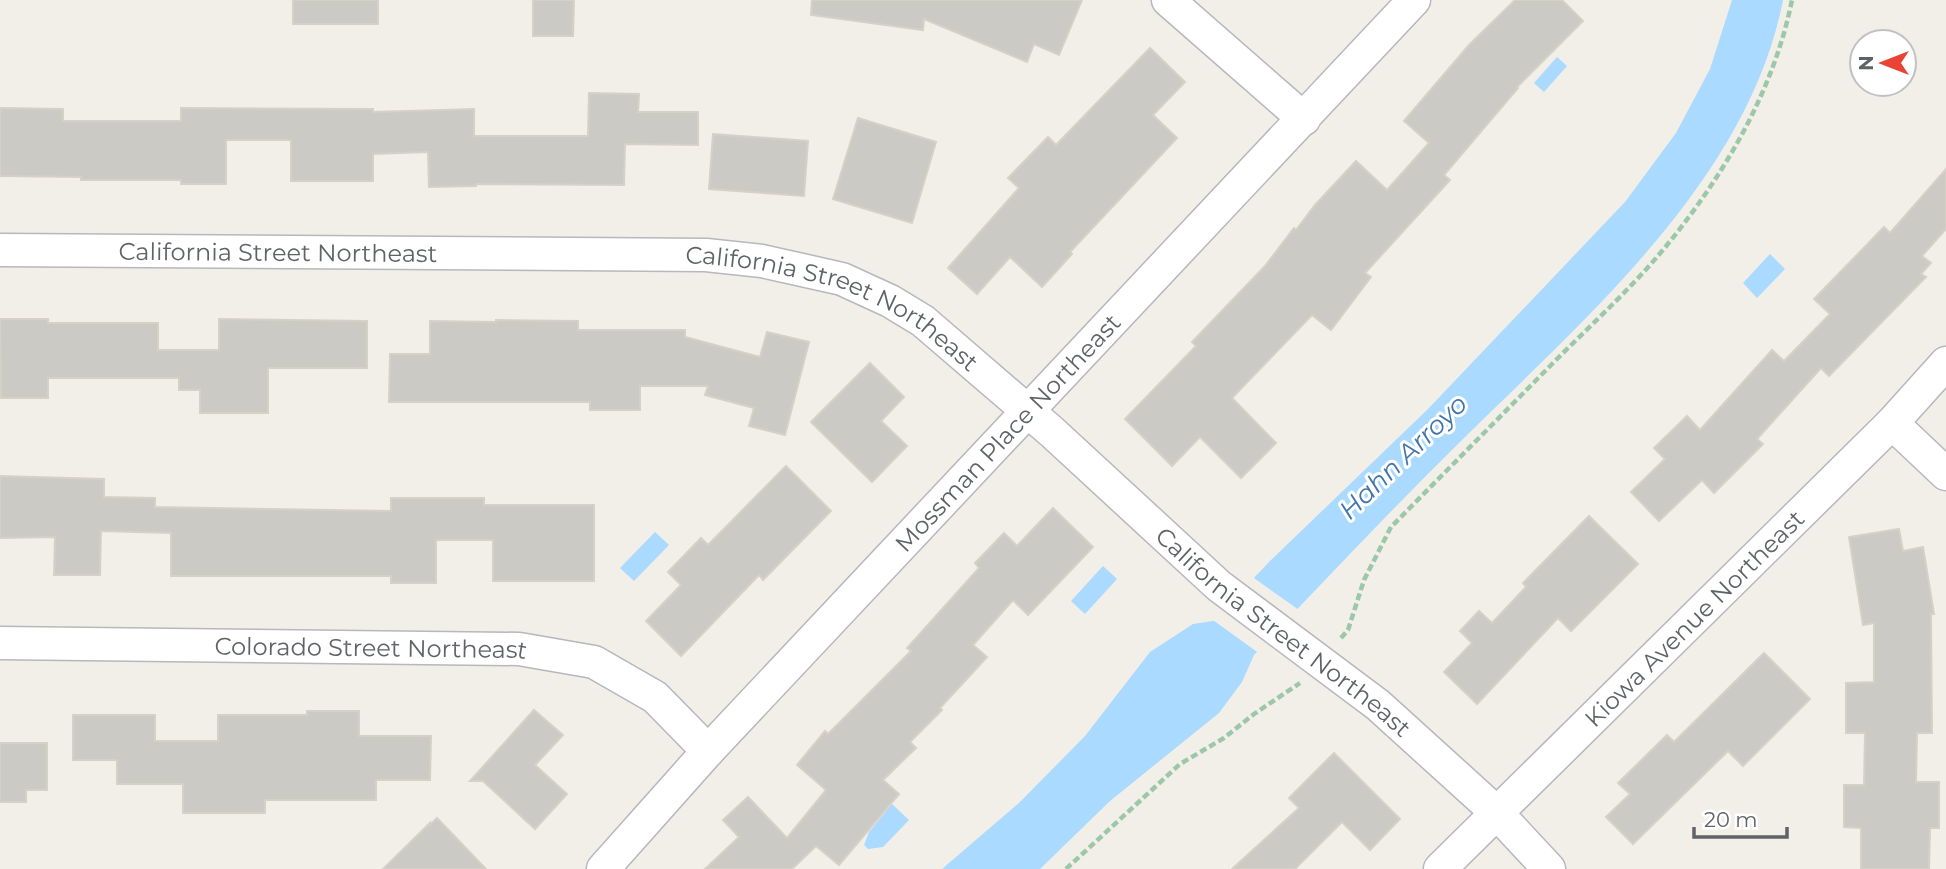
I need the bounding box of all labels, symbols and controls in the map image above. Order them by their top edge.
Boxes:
north arrow [1848,28,1918,98]
text: N [1855,55,1878,71]
street label: California Street Northeast [118,236,438,268]
street label: California Street Northeast [685,240,985,377]
street label: Mossman Place Northeast [889,307,1126,558]
water label: Hahn Arroyo [1332,388,1474,526]
street label: Kiowa Avenue Northeast [1578,504,1810,733]
street label: California Street Northeast [1150,521,1417,743]
street label: Colorado Street Northeast [214,631,530,665]
scale bar [1694,796,1787,840]
text: 20 m [1704,807,1758,832]

